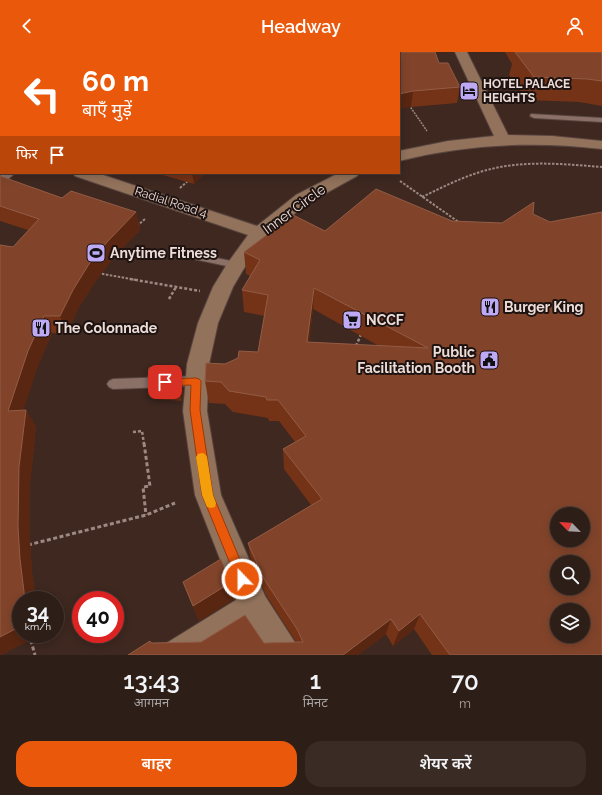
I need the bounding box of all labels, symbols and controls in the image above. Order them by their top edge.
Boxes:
icon: back [16,15,38,37]
icon: person [564,15,586,37]
text: Headway [261,16,341,37]
text: 60 m [82,65,149,98]
icon: left [16,68,68,120]
place label: HOTEL PALACE HEIGHTS [483,77,570,105]
hotel icon: HOTEL PALACE HEIGHTS [458,80,480,102]
text: बाएँ मुड़ें [82,99,132,120]
icon: arrive [46,144,68,166]
text: फिर [16,145,38,163]
street label: Inner Circle [260,181,328,237]
street label: Radial Road 4 [133,184,209,220]
sports icon: Anytime Fitness [85,242,107,264]
place label: Anytime Fitness [110,245,217,261]
restaurant icon: Burger King [479,296,501,318]
place label: Burger King [504,299,584,315]
supermarket icon: NCCF [341,309,363,331]
place label: NCCF [366,312,404,328]
restaurant icon: The Colonnade [30,317,52,339]
place label: The Colonnade [55,320,158,336]
place label: Public Facilitation Booth [357,344,475,376]
public building icon: Public Facilitation Booth [478,349,500,371]
pin [148,365,182,399]
icon: arrive [154,371,176,393]
north arrow [550,507,590,547]
map controls [550,507,590,643]
button: search [550,555,590,595]
position arrow [221,558,263,600]
speed limit sign: 40 [72,591,124,643]
text: 34 [27,600,49,624]
button: layers [550,603,590,643]
text: km/h [25,621,51,632]
text: 13:43 [123,666,180,695]
text: 1 [310,666,321,695]
text: 70 [451,667,479,696]
text: आगमन [134,695,169,710]
text: मिनट [303,695,328,710]
text: m [459,696,471,711]
button: बाहर [16,741,297,787]
button: शेयर करें [305,741,586,787]

